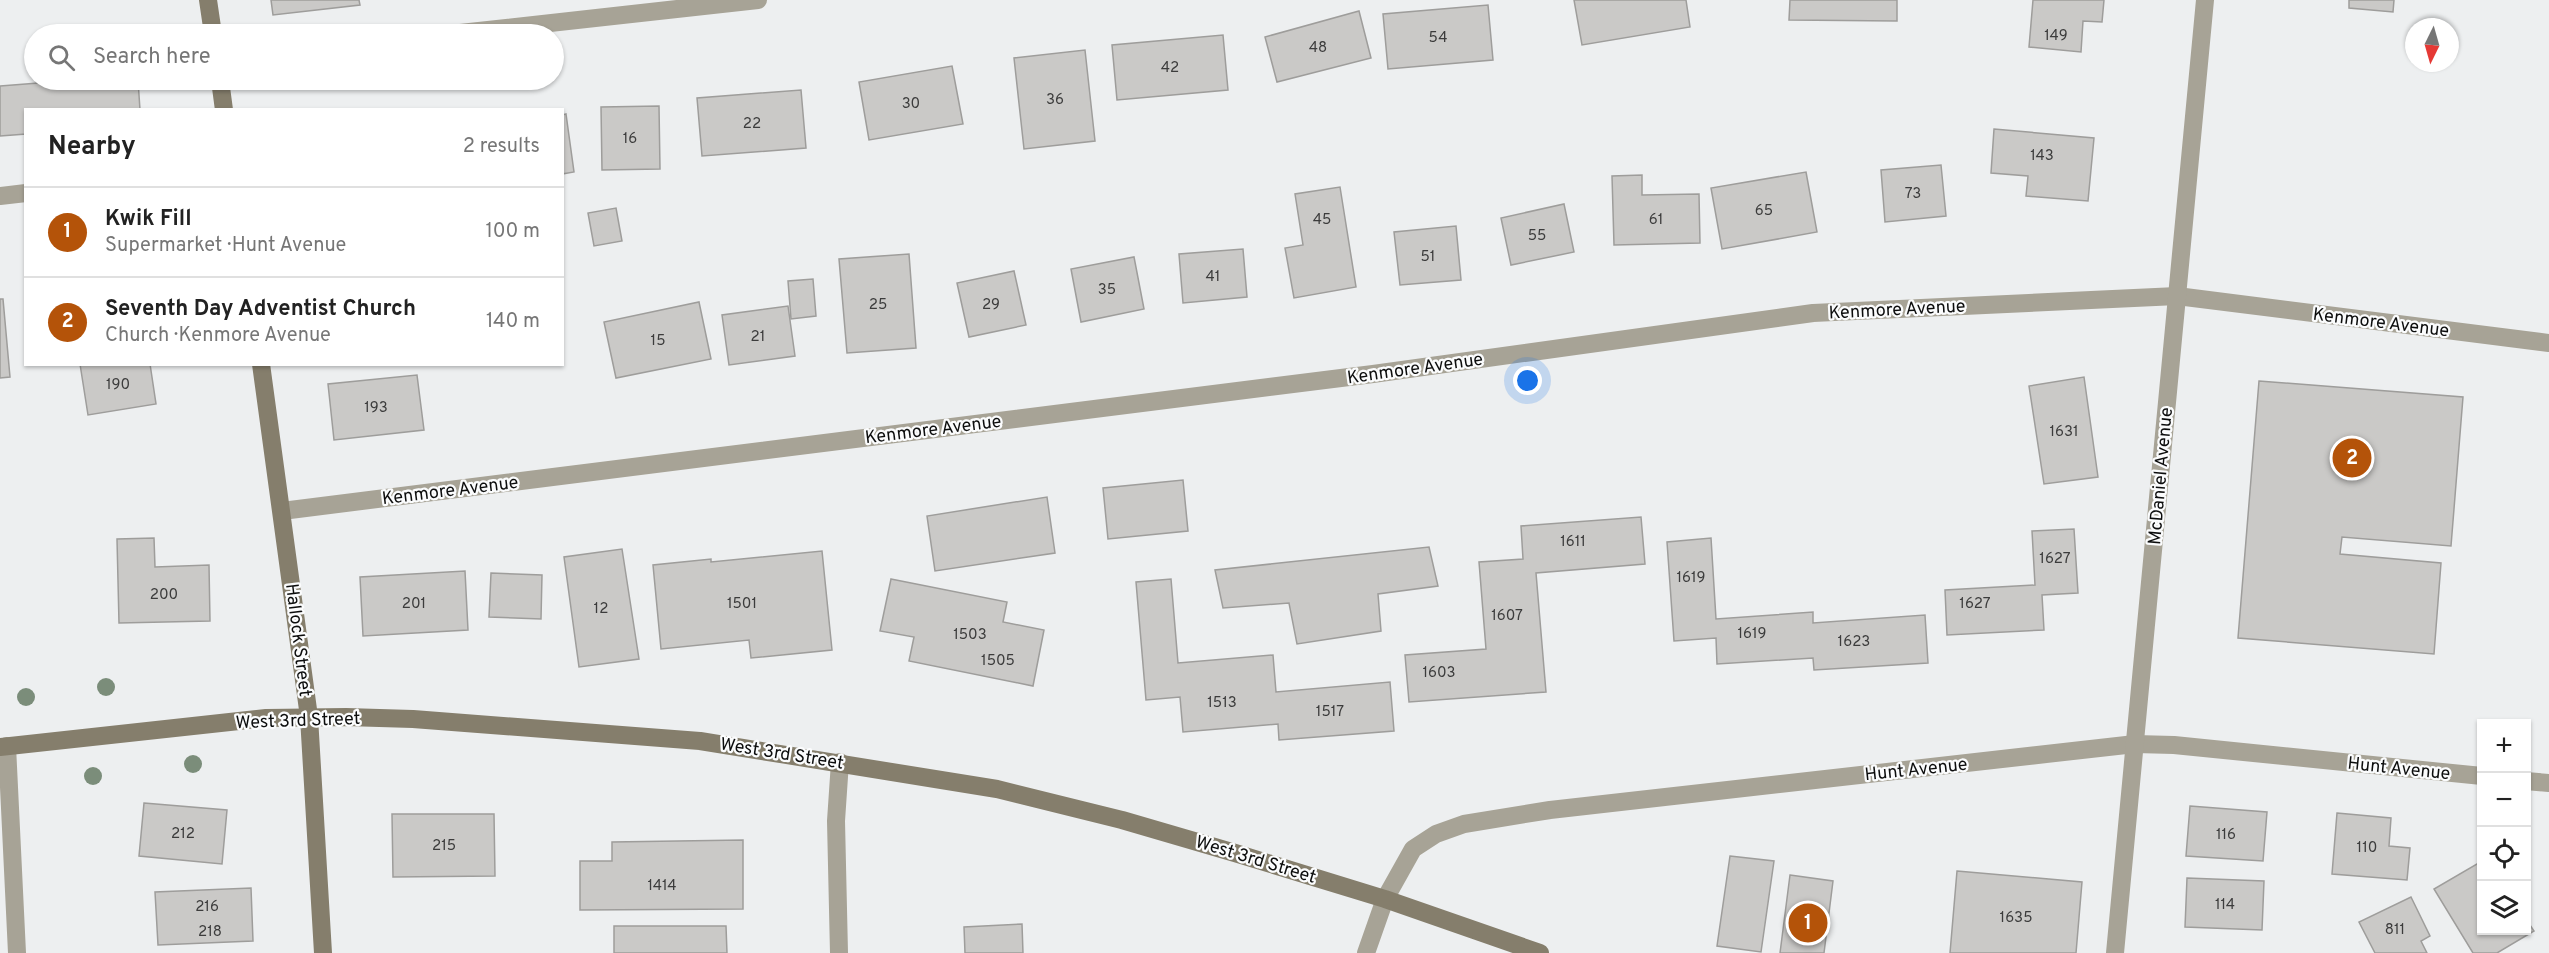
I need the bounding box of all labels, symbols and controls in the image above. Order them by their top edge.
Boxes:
north arrow [2405,18,2459,72]
search box [24,24,564,90]
house number: 149 [2044,27,2068,46]
house number: 54 [1429,29,1447,48]
house number: 48 [1309,39,1327,58]
icon: search [45,41,78,74]
text: Search here [93,44,211,71]
house number: 42 [1161,59,1179,78]
house number: 36 [1046,91,1064,110]
house number: 30 [902,95,920,114]
house number: 22 [743,115,761,134]
house number: 16 [623,130,637,149]
text: Nearby [48,131,136,164]
text: 2 results [463,134,540,160]
house number: 143 [2030,147,2054,166]
house number: 73 [1905,185,1921,204]
house number: 65 [1755,202,1773,221]
text: Kwik Fill [105,206,192,233]
house number: 45 [1313,211,1331,230]
house number: 61 [1649,211,1663,230]
text: 1 [64,219,72,245]
text: 100 m [485,219,540,245]
house number: 55 [1528,227,1546,246]
text: Supermarket · Hunt Avenue [105,233,346,259]
house number: 51 [1421,248,1435,267]
house number: 41 [1206,268,1220,287]
house number: 35 [1098,281,1116,300]
street label: Kenmore Avenue [1828,295,1966,326]
text: Seventh Day Adventist Church [105,296,416,323]
house number: 25 [869,296,887,315]
house number: 29 [982,296,1000,315]
street label: Kenmore Avenue [2311,304,2450,343]
text: 2 [61,309,74,335]
text: 140 m [486,309,540,335]
text: Church · Kenmore Avenue [105,323,331,349]
house number: 21 [751,328,765,347]
house number: 15 [651,332,665,351]
street label: Kenmore Avenue [1346,349,1485,390]
your location [1513,366,1542,395]
house number: 190 [106,376,130,395]
house number: 193 [364,399,388,418]
street label: McDaniel Avenue [2144,406,2179,546]
street label: Kenmore Avenue [864,411,1003,450]
house number: 1631 [2049,423,2079,442]
pin: 2 [2332,436,2372,480]
street label: Kenmore Avenue [381,472,520,511]
house number: 1611 [1560,533,1586,552]
house number: 1627 [2039,550,2071,569]
house number: 1619 [1676,569,1706,588]
street label: Hallock Street [279,582,316,698]
house number: 200 [150,586,178,605]
house number: 201 [402,595,426,614]
house number: 1501 [727,595,757,614]
house number: 1627 [1959,595,1991,614]
house number: 12 [594,600,608,619]
house number: 1607 [1491,607,1523,626]
house number: 1619 [1737,625,1767,644]
house number: 1503 [953,626,987,645]
house number: 1623 [1838,633,1870,652]
house number: 1505 [981,652,1015,671]
house number: 1603 [1422,664,1456,683]
house number: 1513 [1207,694,1237,713]
house number: 1517 [1316,703,1344,722]
street label: West 3rd Street [235,708,361,735]
map controls [2477,719,2531,935]
button: + [2477,719,2531,773]
street label: West 3rd Street [718,733,845,776]
street label: Hunt Avenue [2346,753,2451,786]
street label: Hunt Avenue [1864,754,1969,787]
button: − [2477,773,2531,827]
house number: 212 [171,825,195,844]
house number: 116 [2216,826,2236,845]
button: locate [2477,827,2531,881]
street label: West 3rd Street [1192,831,1319,890]
house number: 215 [432,837,456,856]
house number: 110 [2357,839,2377,858]
house number: 1414 [647,877,677,896]
button: layers [2477,881,2531,935]
house number: 114 [2215,896,2235,915]
house number: 216 [195,898,219,917]
pin: 1 [1788,900,1828,946]
house number: 1635 [2000,909,2032,928]
house number: 811 [2385,921,2405,940]
house number: 218 [198,923,222,942]

